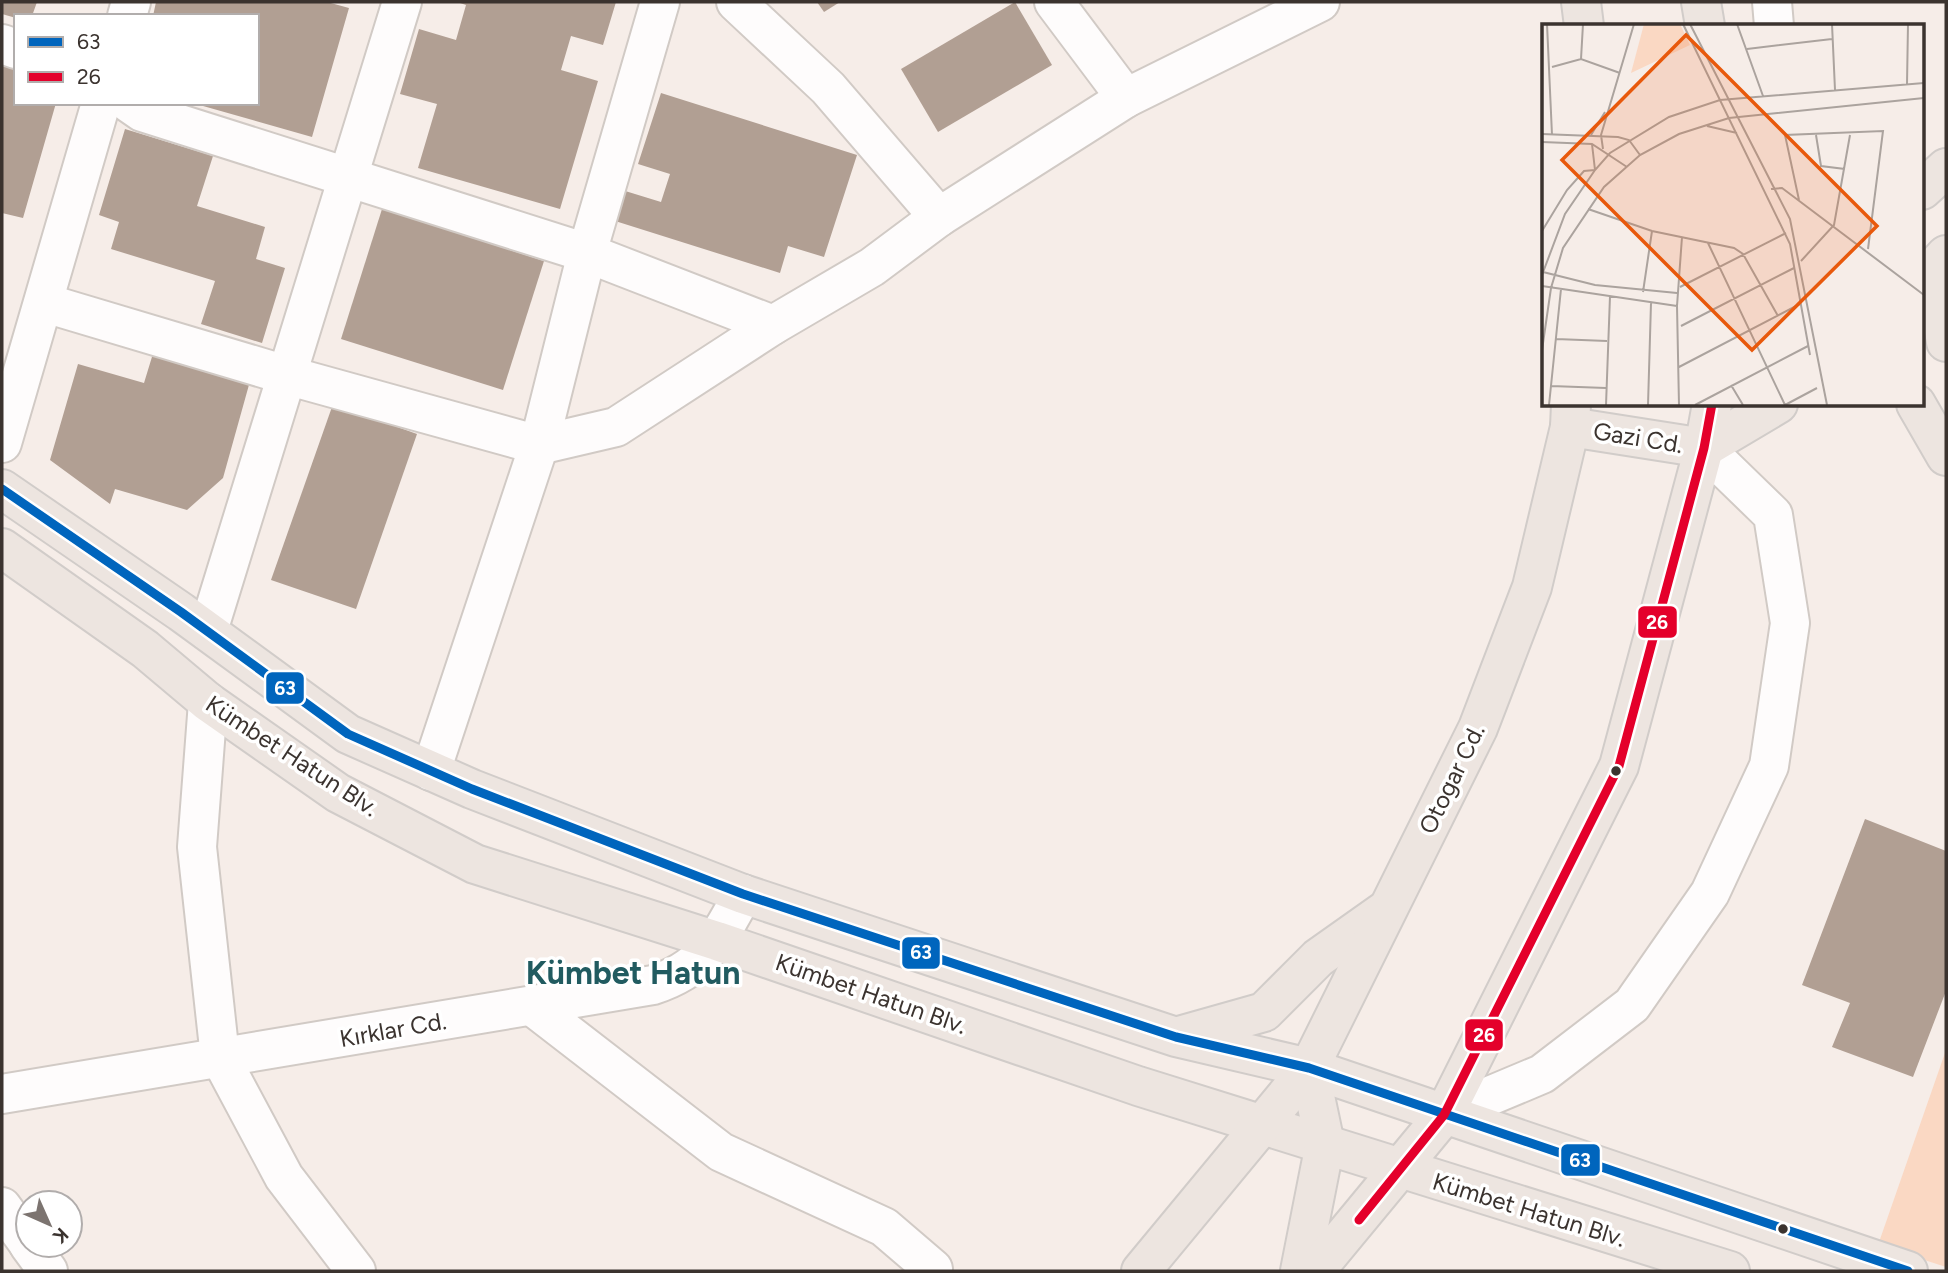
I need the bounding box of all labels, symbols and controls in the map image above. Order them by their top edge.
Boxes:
legend [14,14,259,105]
inset map [1542,24,1924,406]
text: 63 [77,29,100,54]
text: 26 [77,64,101,89]
street label: Gazi Cd. [1591,416,1685,459]
line badge: 26 [1637,605,1678,639]
text: 26 [1646,611,1668,634]
line badge: 63 [265,671,305,705]
text: 63 [274,677,296,700]
street label: Kümbet Hatun Blv. [200,689,384,822]
street label: Otogar Cd. [1413,719,1491,838]
unlabelled marker [1609,764,1623,778]
line badge: 63 [901,936,941,970]
text: 63 [910,941,932,964]
street label: Kümbet Hatun Blv. [772,947,970,1040]
district label: Kümbet Hatun [526,954,740,992]
street label: Kırklar Cd. [337,1006,449,1053]
line badge: 26 [1464,1018,1504,1052]
text: 26 [1473,1024,1495,1047]
line badge: 63 [1560,1143,1601,1177]
text: 63 [1569,1149,1591,1172]
street label: Kümbet Hatun Blv. [1429,1166,1629,1253]
north arrow [14,1189,84,1259]
unlabelled marker [1776,1222,1790,1236]
text: K [48,1223,73,1249]

